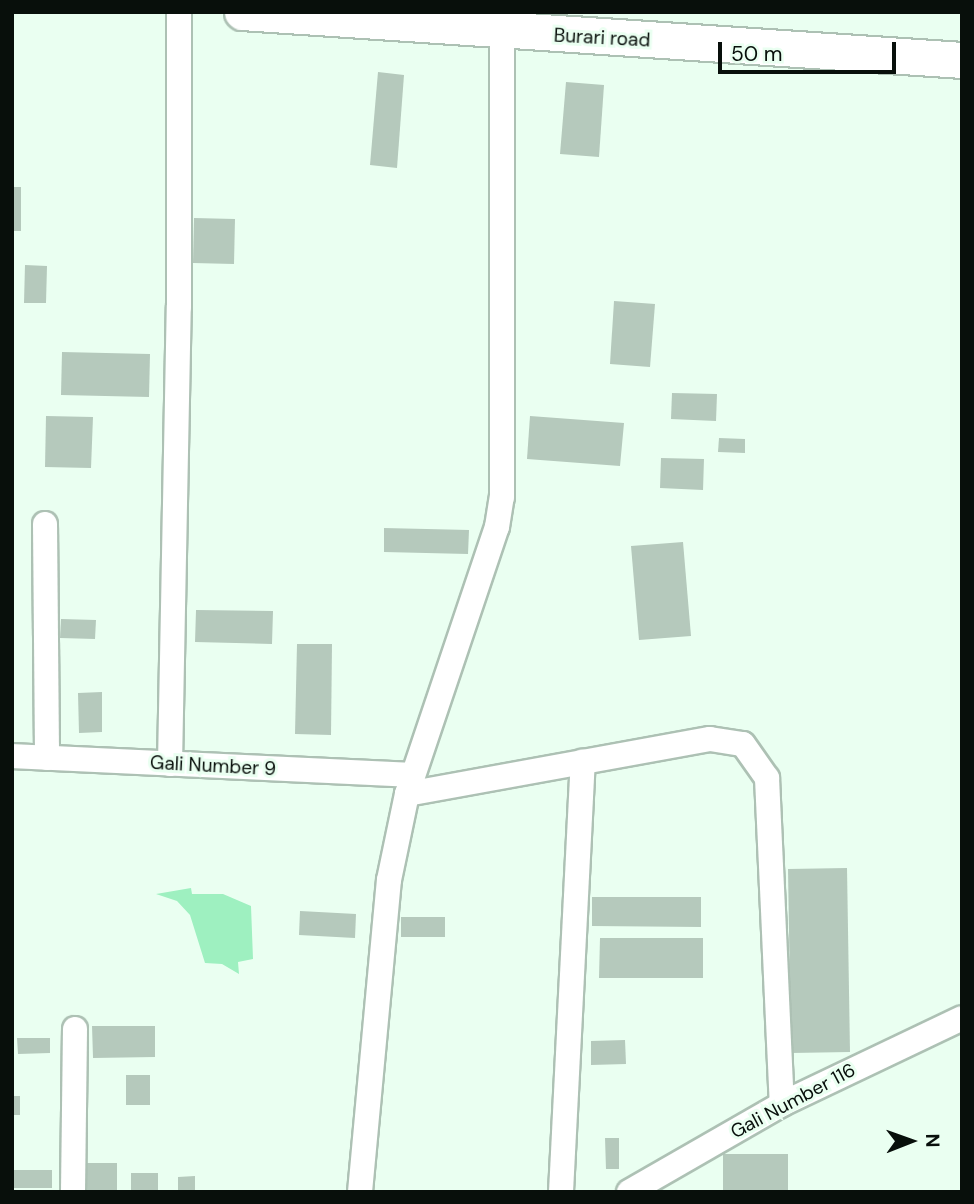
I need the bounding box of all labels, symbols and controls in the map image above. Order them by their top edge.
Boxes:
street label: Burari road [553,24,651,52]
scale bar [722,28,900,72]
text: 50 m [731,40,782,68]
street label: Gali Number 9 [149,751,277,781]
street label: Gali Number 116 [727,1059,859,1143]
north arrow [876,1106,946,1176]
text: N [920,1133,945,1148]

